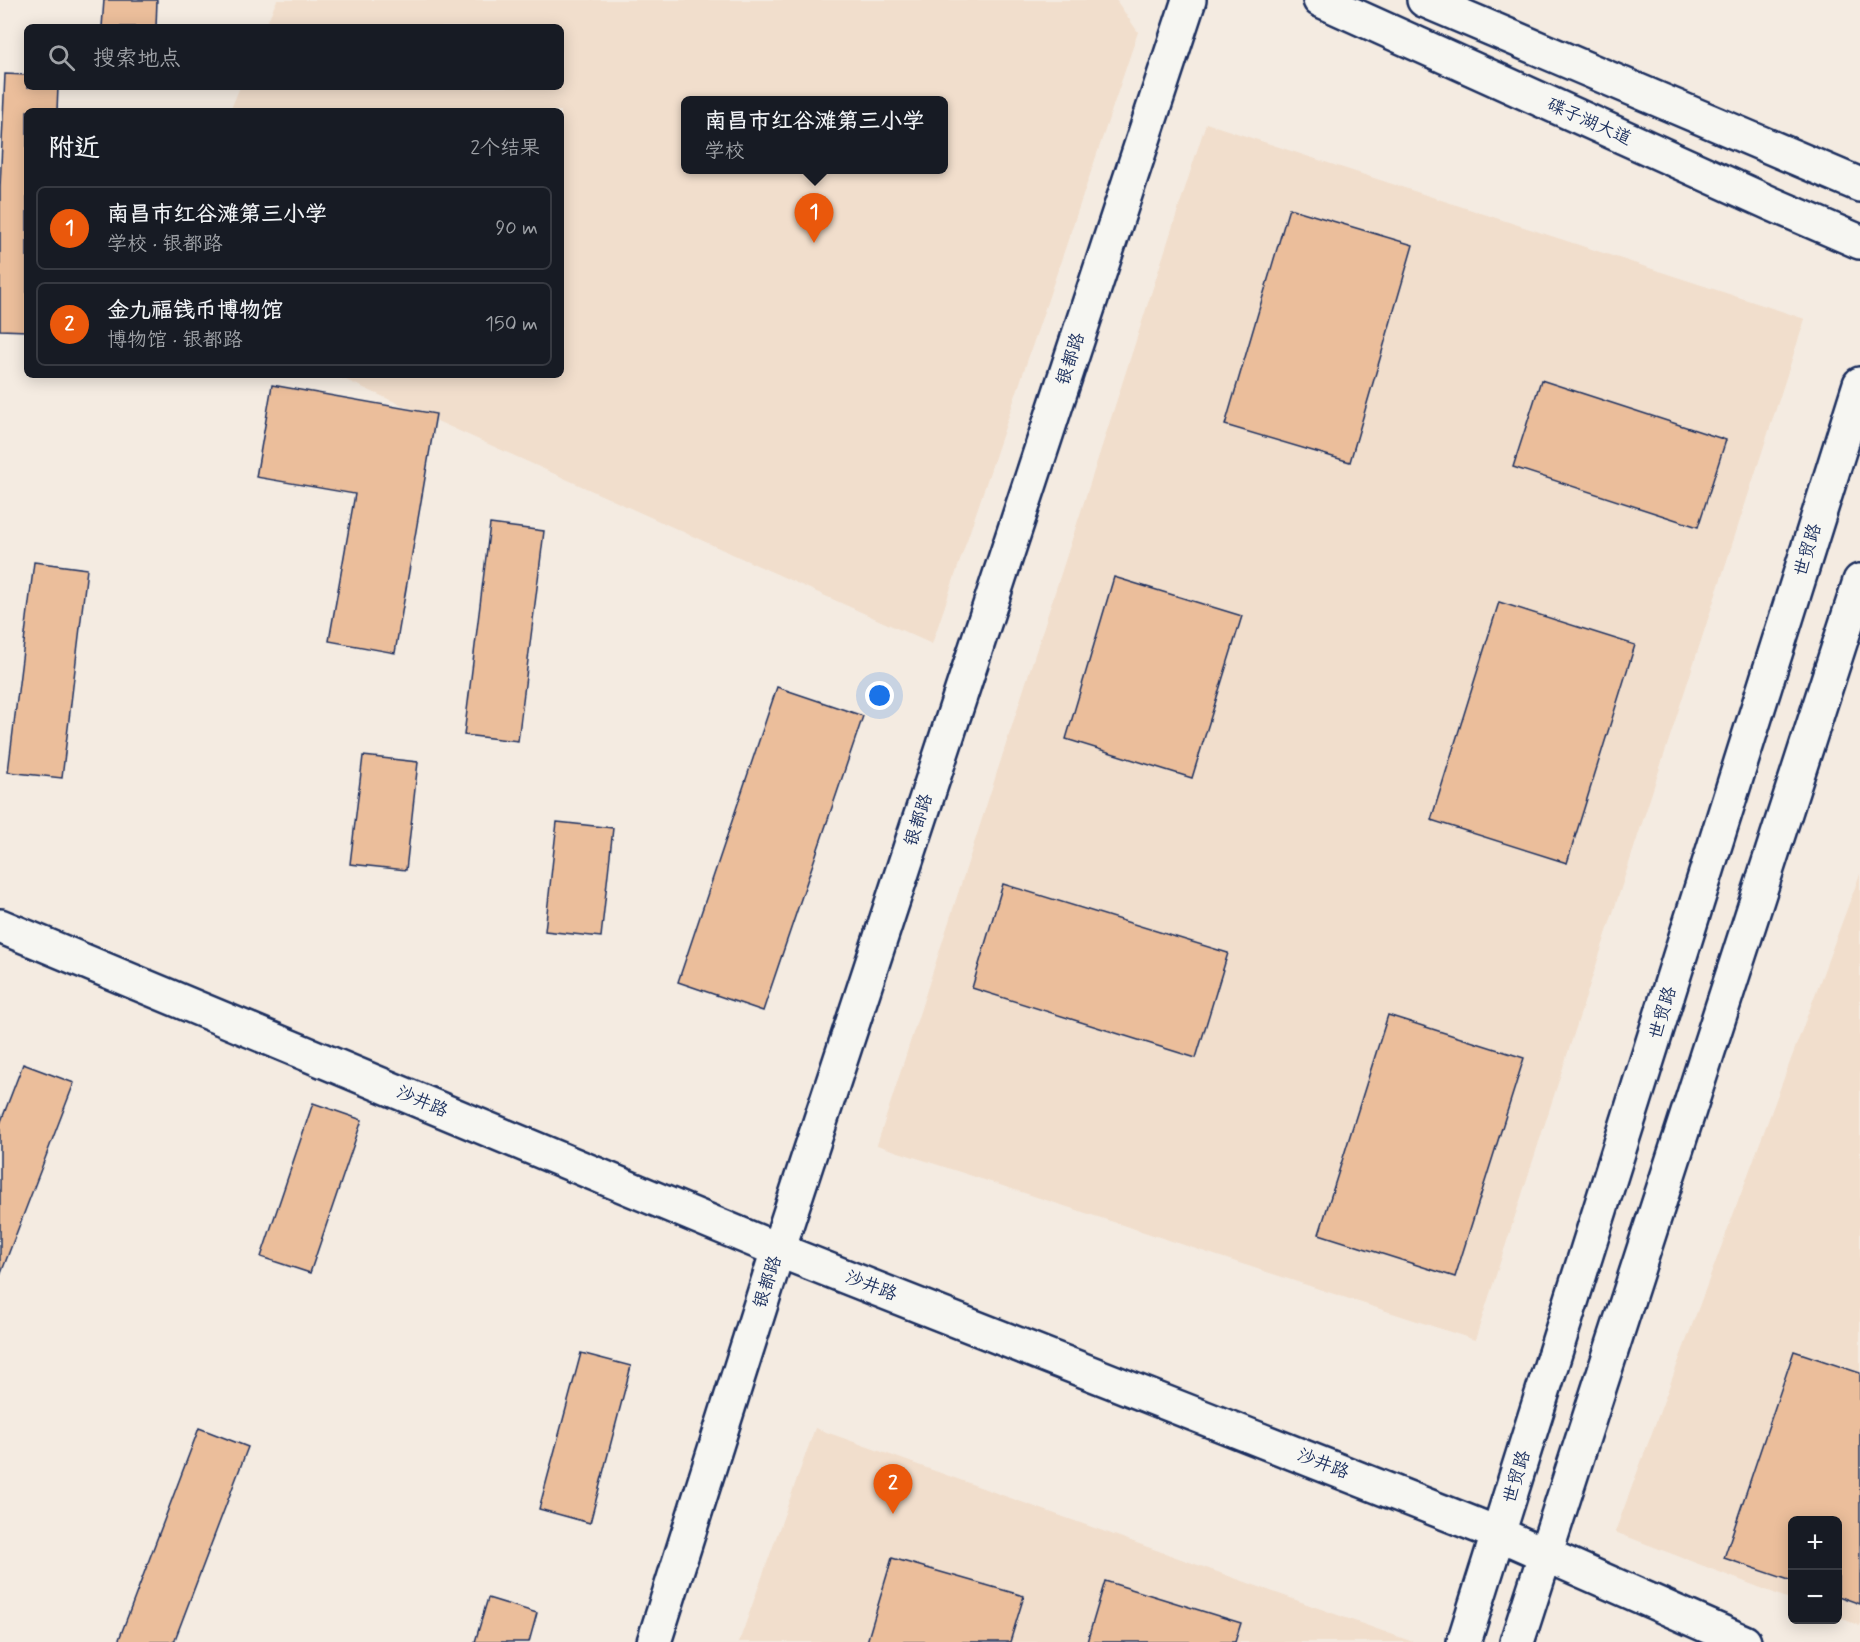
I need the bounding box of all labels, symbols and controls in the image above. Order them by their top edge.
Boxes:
search box [24,24,564,90]
icon: search [45,41,78,74]
text: 搜索地点 [93,45,181,73]
street label: 碟子湖大道 [1543,93,1635,151]
popup [681,96,948,174]
text: 南昌市红谷滩第三小学 [704,108,925,136]
text: 附近 [48,132,100,166]
text: 2个结果 [470,135,540,162]
text: 学校 [704,138,744,165]
pin: 1 [794,194,834,243]
text: 南昌市红谷滩第三小学 [107,201,327,229]
text: 1 [65,215,74,242]
text: 90 m [495,215,538,242]
text: 学校 · 银都路 [107,231,222,258]
text: 金九福钱币博物馆 [107,297,283,325]
text: 2 [65,311,74,338]
text: 150 m [485,311,538,338]
text: 博物馆 · 银都路 [107,327,242,354]
street label: 银都路 [1051,330,1091,388]
street label: 世贸路 [1789,521,1827,579]
your location [865,681,894,710]
street label: 银都路 [899,791,939,849]
street label: 世贸路 [1644,984,1682,1042]
street label: 沙井路 [392,1080,452,1124]
street label: 银都路 [748,1253,788,1311]
street label: 沙井路 [841,1265,901,1307]
street label: 沙井路 [1293,1443,1353,1485]
street label: 世贸路 [1498,1448,1536,1506]
pin: 2 [874,1464,912,1514]
map controls [1788,1516,1842,1624]
button: + [1788,1516,1842,1570]
button: − [1788,1570,1842,1624]

